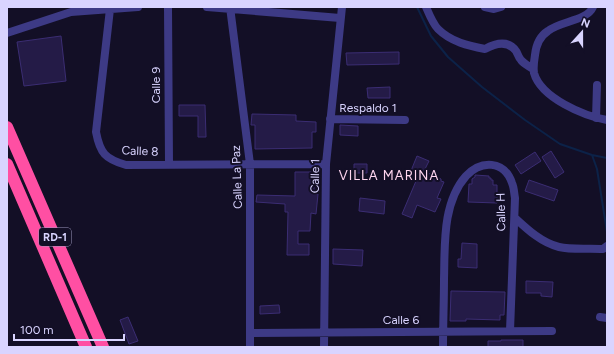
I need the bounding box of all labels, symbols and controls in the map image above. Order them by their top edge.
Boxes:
north arrow [562,12,602,52]
text: N [579,16,592,31]
street label: Calle 9 [149,67,163,103]
street label: Respaldo 1 [339,101,397,115]
street label: Calle 8 [121,143,159,159]
street label: Calle La Paz [229,145,245,209]
street label: Calle 1 [308,159,322,193]
district label: VILLA MARINA [339,168,439,183]
street label: Calle H [494,193,508,231]
road number: RD-1 [39,228,71,246]
street label: Calle 6 [383,313,419,327]
scale bar [14,316,124,342]
text: 100 m [20,323,54,337]

